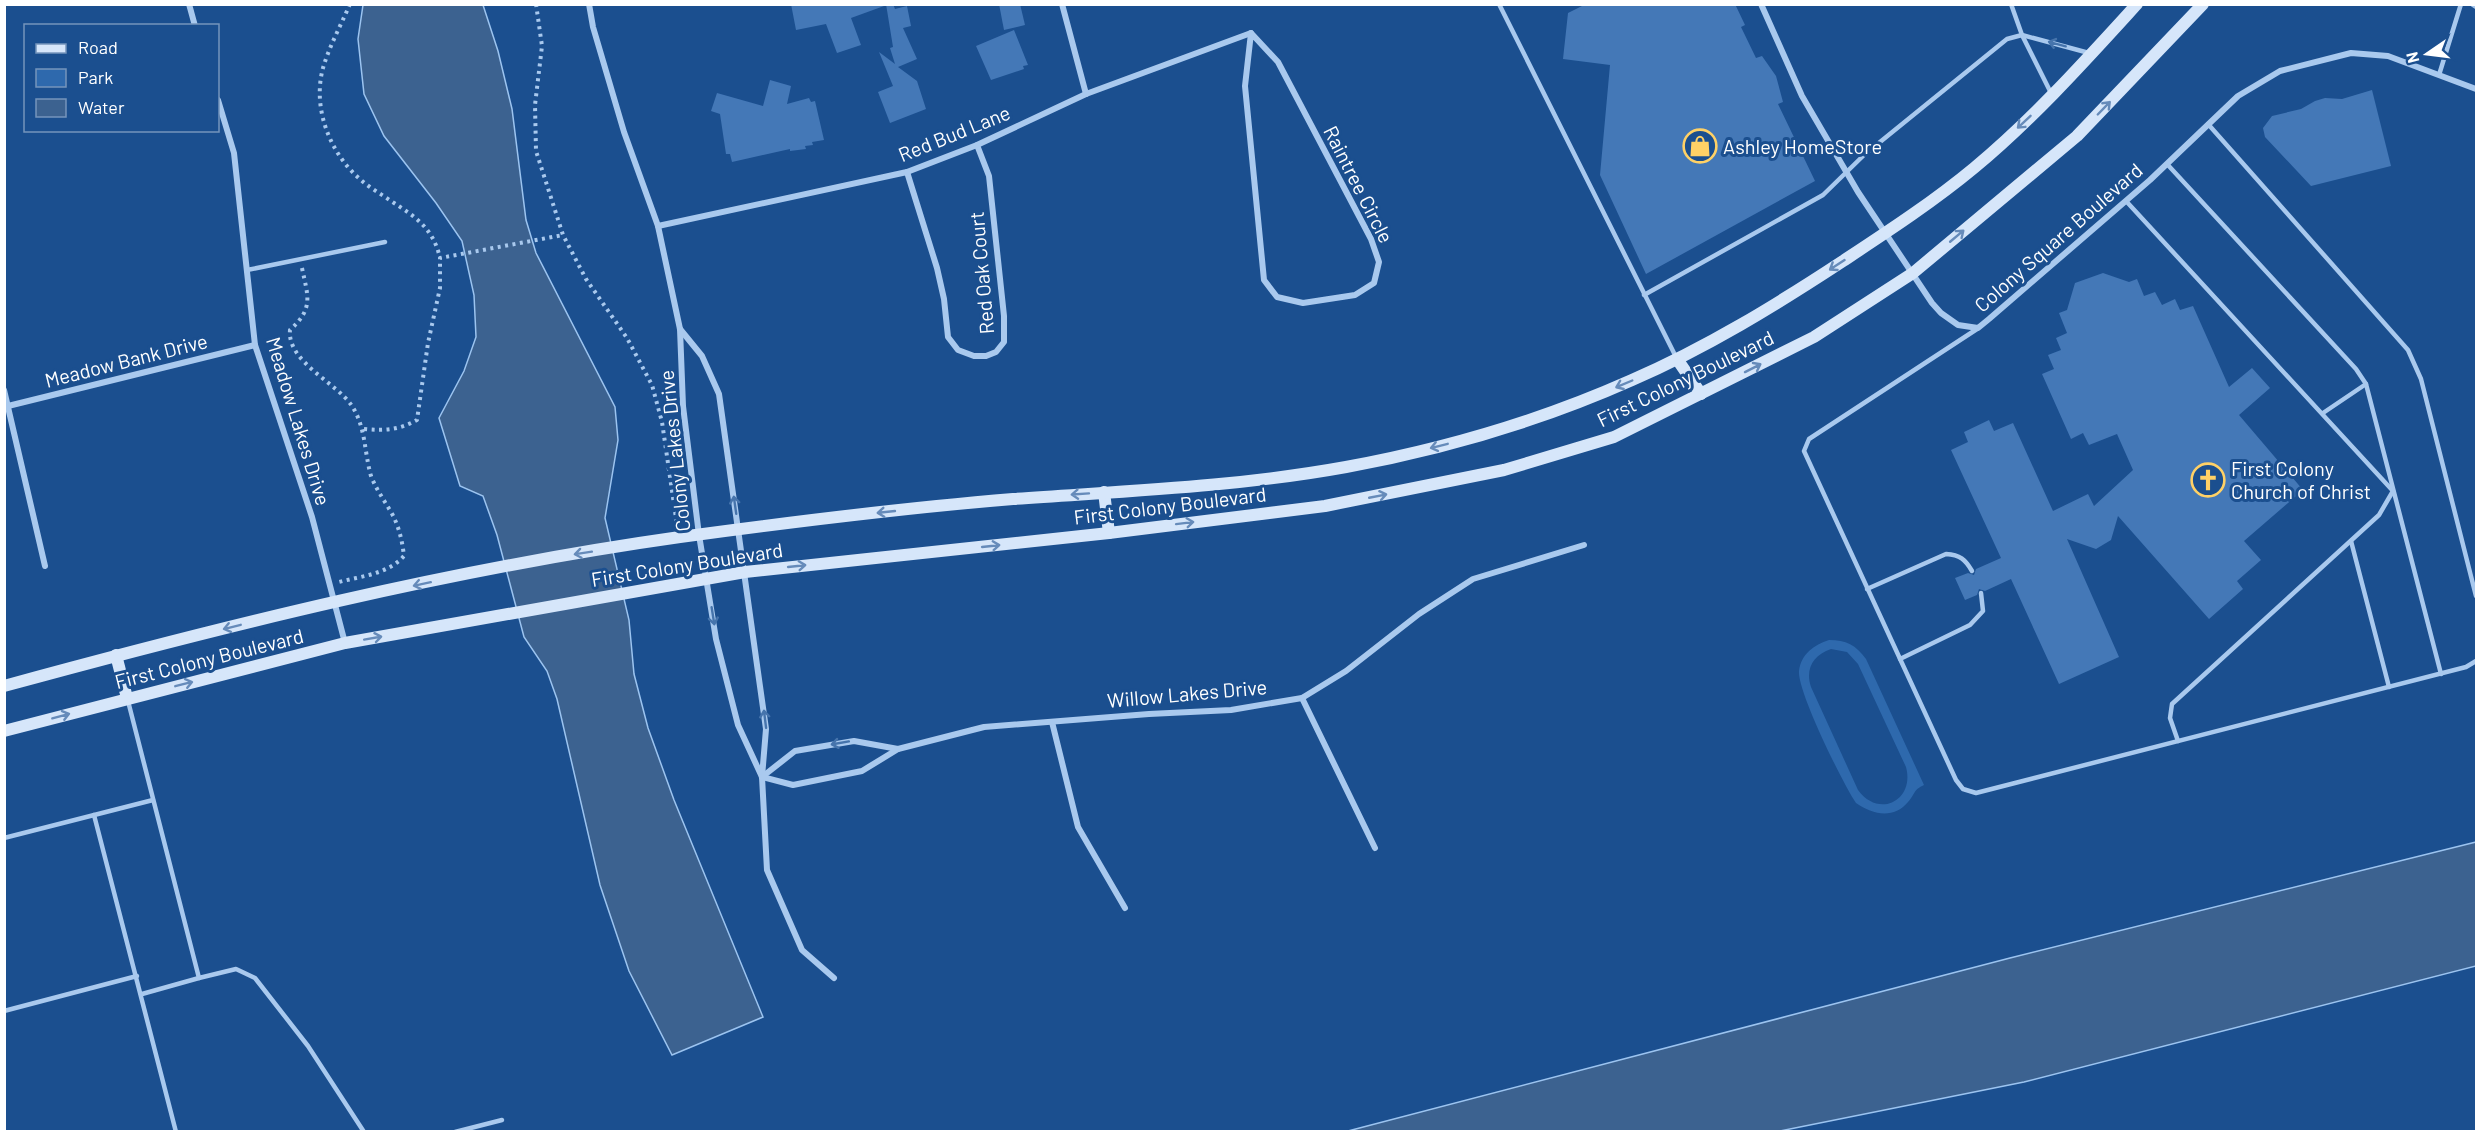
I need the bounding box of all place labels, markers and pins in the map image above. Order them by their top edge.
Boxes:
shop icon: Ashley HomeStore [1682,128,1718,164]
place label: Ashley HomeStore [1723,134,1882,158]
place label: First Colony Church of Christ [2231,456,2371,503]
church icon: First Colony Church of Christ [2190,462,2226,498]

